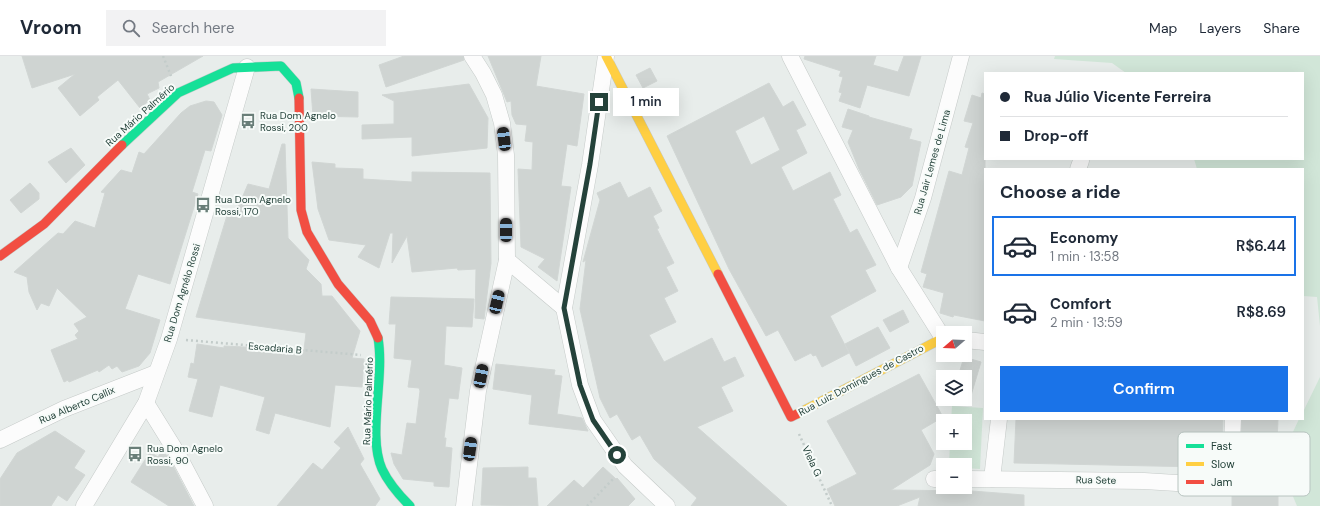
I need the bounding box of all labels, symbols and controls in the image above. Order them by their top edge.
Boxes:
search box [106,10,386,46]
text: Vroom [20,15,82,40]
icon: search [120,17,142,39]
text: Search here [152,18,234,38]
text: Map [1149,19,1177,37]
text: Layers [1199,19,1241,37]
text: Share [1263,19,1300,37]
street label: Rua Mário Palmério [103,81,177,149]
text: Rua Júlio Vicente Ferreira [1024,87,1211,107]
callout: 1 min [613,88,679,116]
route end [590,93,608,111]
text: 1 min [630,93,662,110]
street label: Rua Jair Lemes de Lima [911,108,953,216]
place label: Rua Dom Agnelo Rossi, 200 [260,109,336,134]
bus stop icon: Rua Dom Agnelo Rossi, 200 [239,112,257,130]
car [497,126,511,152]
text: Drop-off [1024,126,1089,146]
text: Choose a ride [1000,180,1121,204]
place label: Rua Dom Agnelo Rossi, 170 [215,193,291,218]
bus stop icon: Rua Dom Agnelo Rossi, 170 [194,196,212,214]
car [500,218,512,242]
icon: car [1002,228,1038,264]
text: Economy [1050,228,1118,248]
text: R$6.44 [1236,236,1286,256]
street label: Rua Dom Agnélo Rossi [161,242,203,344]
text: 1 min · 13:58 [1050,248,1119,265]
car [488,289,506,315]
icon: car [1002,294,1038,330]
text: Comfort [1050,294,1111,314]
text: R$8.69 [1237,302,1286,322]
text: 2 min · 13:59 [1050,314,1123,331]
north arrow [936,326,972,362]
map controls [936,326,972,494]
street label: Escadaria B [248,339,302,357]
street label: Rua Luiz Domingues de Castro [796,341,926,419]
street label: Rua Mário Palmério [360,357,376,445]
car [473,363,489,389]
button: Confirm [1000,366,1288,412]
button: layers [936,370,972,406]
street label: Rua Alberto Callix [37,383,117,427]
button: + [936,414,972,450]
legend [1178,432,1310,496]
car [462,436,478,462]
text: Fast [1211,439,1232,453]
place label: Rua Dom Agnelo Rossi, 90 [147,442,223,467]
street label: Viela G [799,443,825,479]
bus stop icon: Rua Dom Agnelo Rossi, 90 [126,445,144,463]
route start [608,446,626,464]
text: Slow [1211,457,1235,471]
button: − [936,458,972,494]
street label: Rua Sete [1076,473,1117,487]
text: Jam [1211,475,1232,489]

